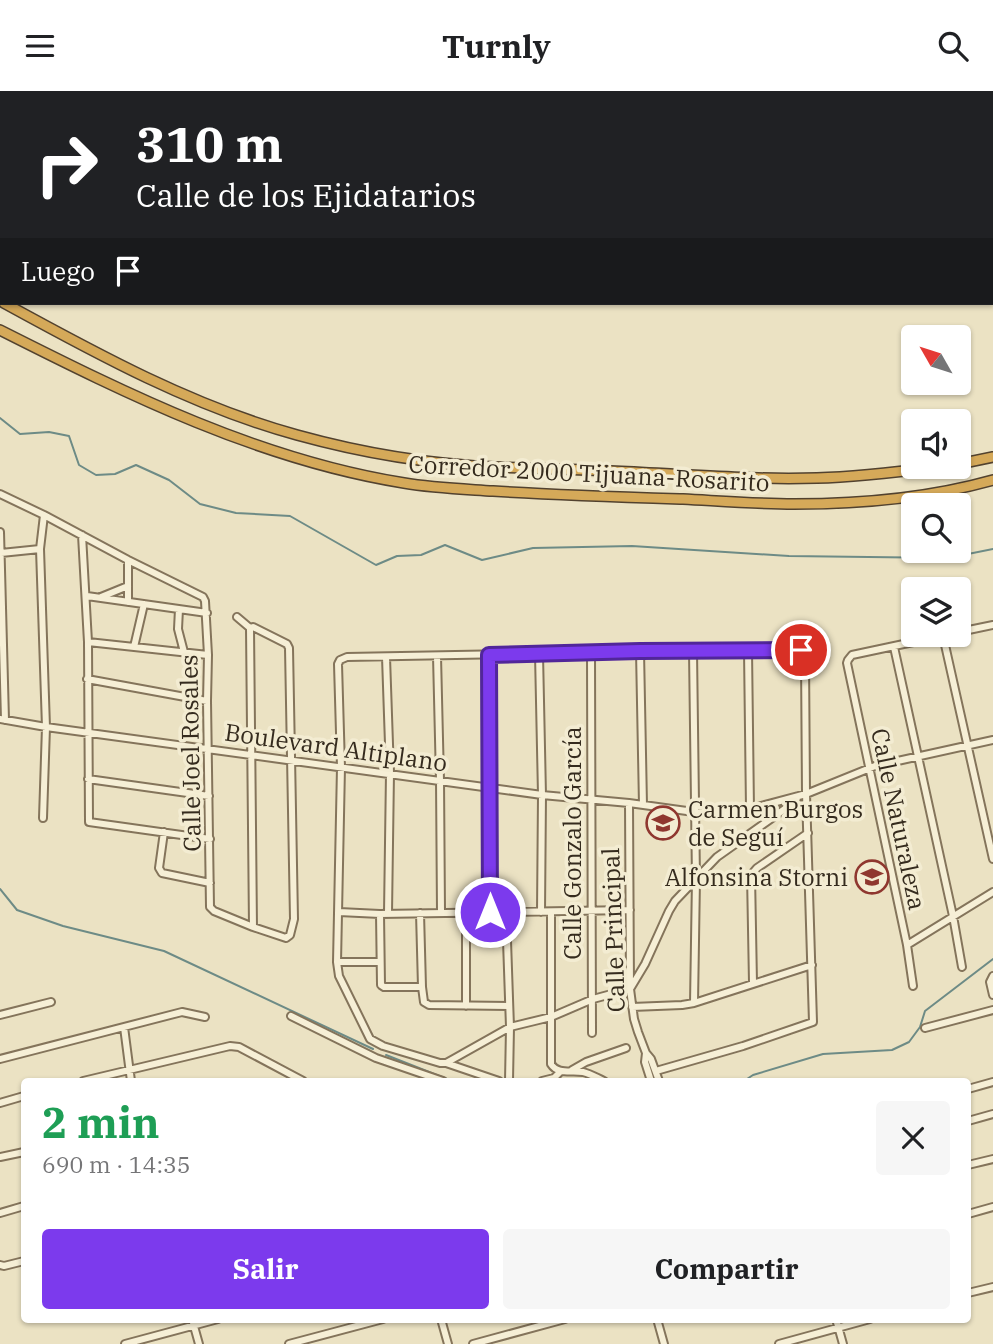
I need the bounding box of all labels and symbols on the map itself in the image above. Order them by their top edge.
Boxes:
north arrow [901,325,971,395]
street label: Corredor 2000 Tijuana-Rosarito [408,448,770,498]
pin [771,620,831,680]
street label: Calle Joel Rosales [172,654,208,852]
street label: Boulevard Altiplano [223,716,449,778]
street label: Calle Naturaleza [864,725,934,913]
street label: Calle Gonzalo García [556,726,588,960]
place label: Carmen Burgos de Seguí [688,793,863,853]
school or university icon: Carmen Burgos de Seguí [644,804,682,842]
street label: Calle Principal [594,847,632,1013]
school or university icon: Alfonsina Storni [853,858,891,896]
place label: Alfonsina Storni [665,861,848,893]
position arrow [453,875,527,949]

